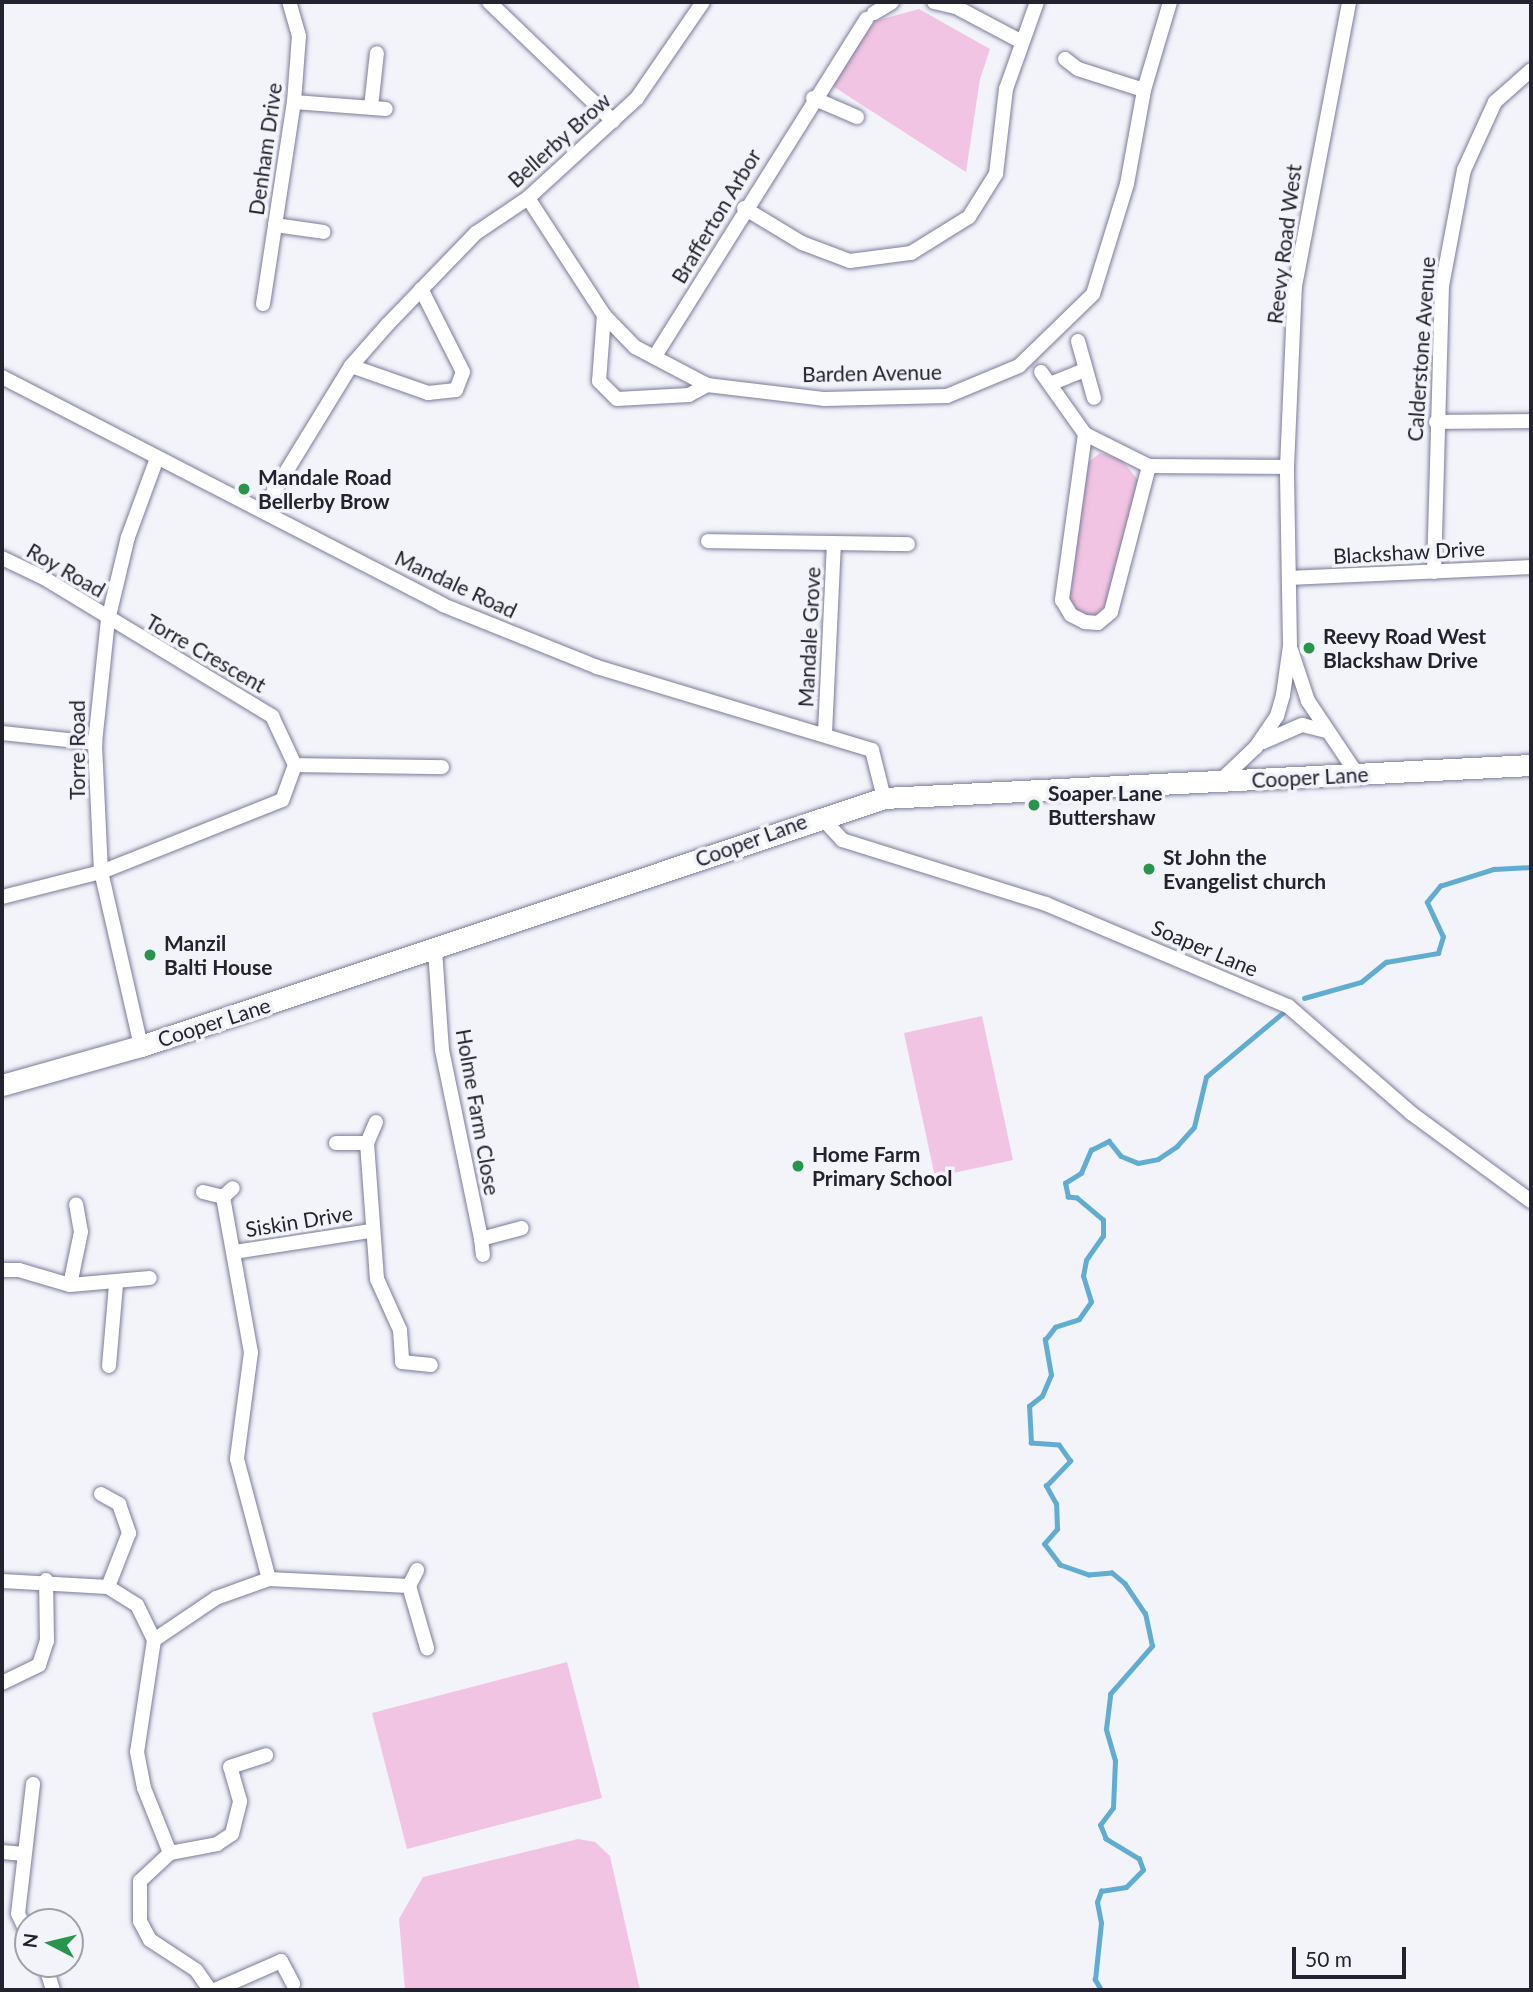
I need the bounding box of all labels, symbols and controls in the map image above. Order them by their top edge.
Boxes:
street label: Denham Drive [243,81,287,217]
street label: Bellerby Brow [502,87,616,193]
street label: Brafferton Arbor [666,144,766,288]
street label: Reevy Road West [1262,162,1306,326]
street label: Calderstone Avenue [1402,255,1440,443]
street label: Barden Avenue [802,359,942,387]
place label: Mandale Road Bellerby Brow [258,464,392,514]
marker: Mandale Road Bellerby Brow [236,481,252,497]
street label: Blackshaw Drive [1332,535,1486,569]
street label: Roy Road [22,537,110,603]
street label: Mandale Road [391,545,521,623]
street label: Mandale Grove [793,566,825,708]
street label: Torre Crescent [141,608,271,698]
place label: Reevy Road West Blackshaw Drive [1323,623,1487,673]
marker: Reevy Road West Blackshaw Drive [1301,640,1317,656]
street label: Torre Road [64,700,90,800]
street label: Cooper Lane [1251,761,1369,793]
place label: Soaper Lane Buttershaw [1048,780,1163,830]
marker: Soaper Lane Buttershaw [1026,797,1042,813]
street label: Cooper Lane [691,808,811,872]
place label: St John the Evangelist church [1163,844,1326,894]
marker: St John the Evangelist church [1141,861,1157,877]
street label: Soaper Lane [1148,914,1262,982]
place label: Manzil Balti House [164,930,272,980]
marker: Manzil Balti House [142,947,158,963]
street label: Cooper Lane [154,992,274,1052]
street label: Holme Farm Close [451,1027,505,1197]
place label: Home Farm Primary School [812,1141,953,1191]
marker: Home Farm Primary School [790,1158,806,1174]
street label: Siskin Drive [244,1200,354,1242]
north arrow [14,1908,84,1978]
text: N [17,1932,42,1949]
scale bar [1295,1932,1409,1976]
text: 50 m [1305,1946,1352,1971]

